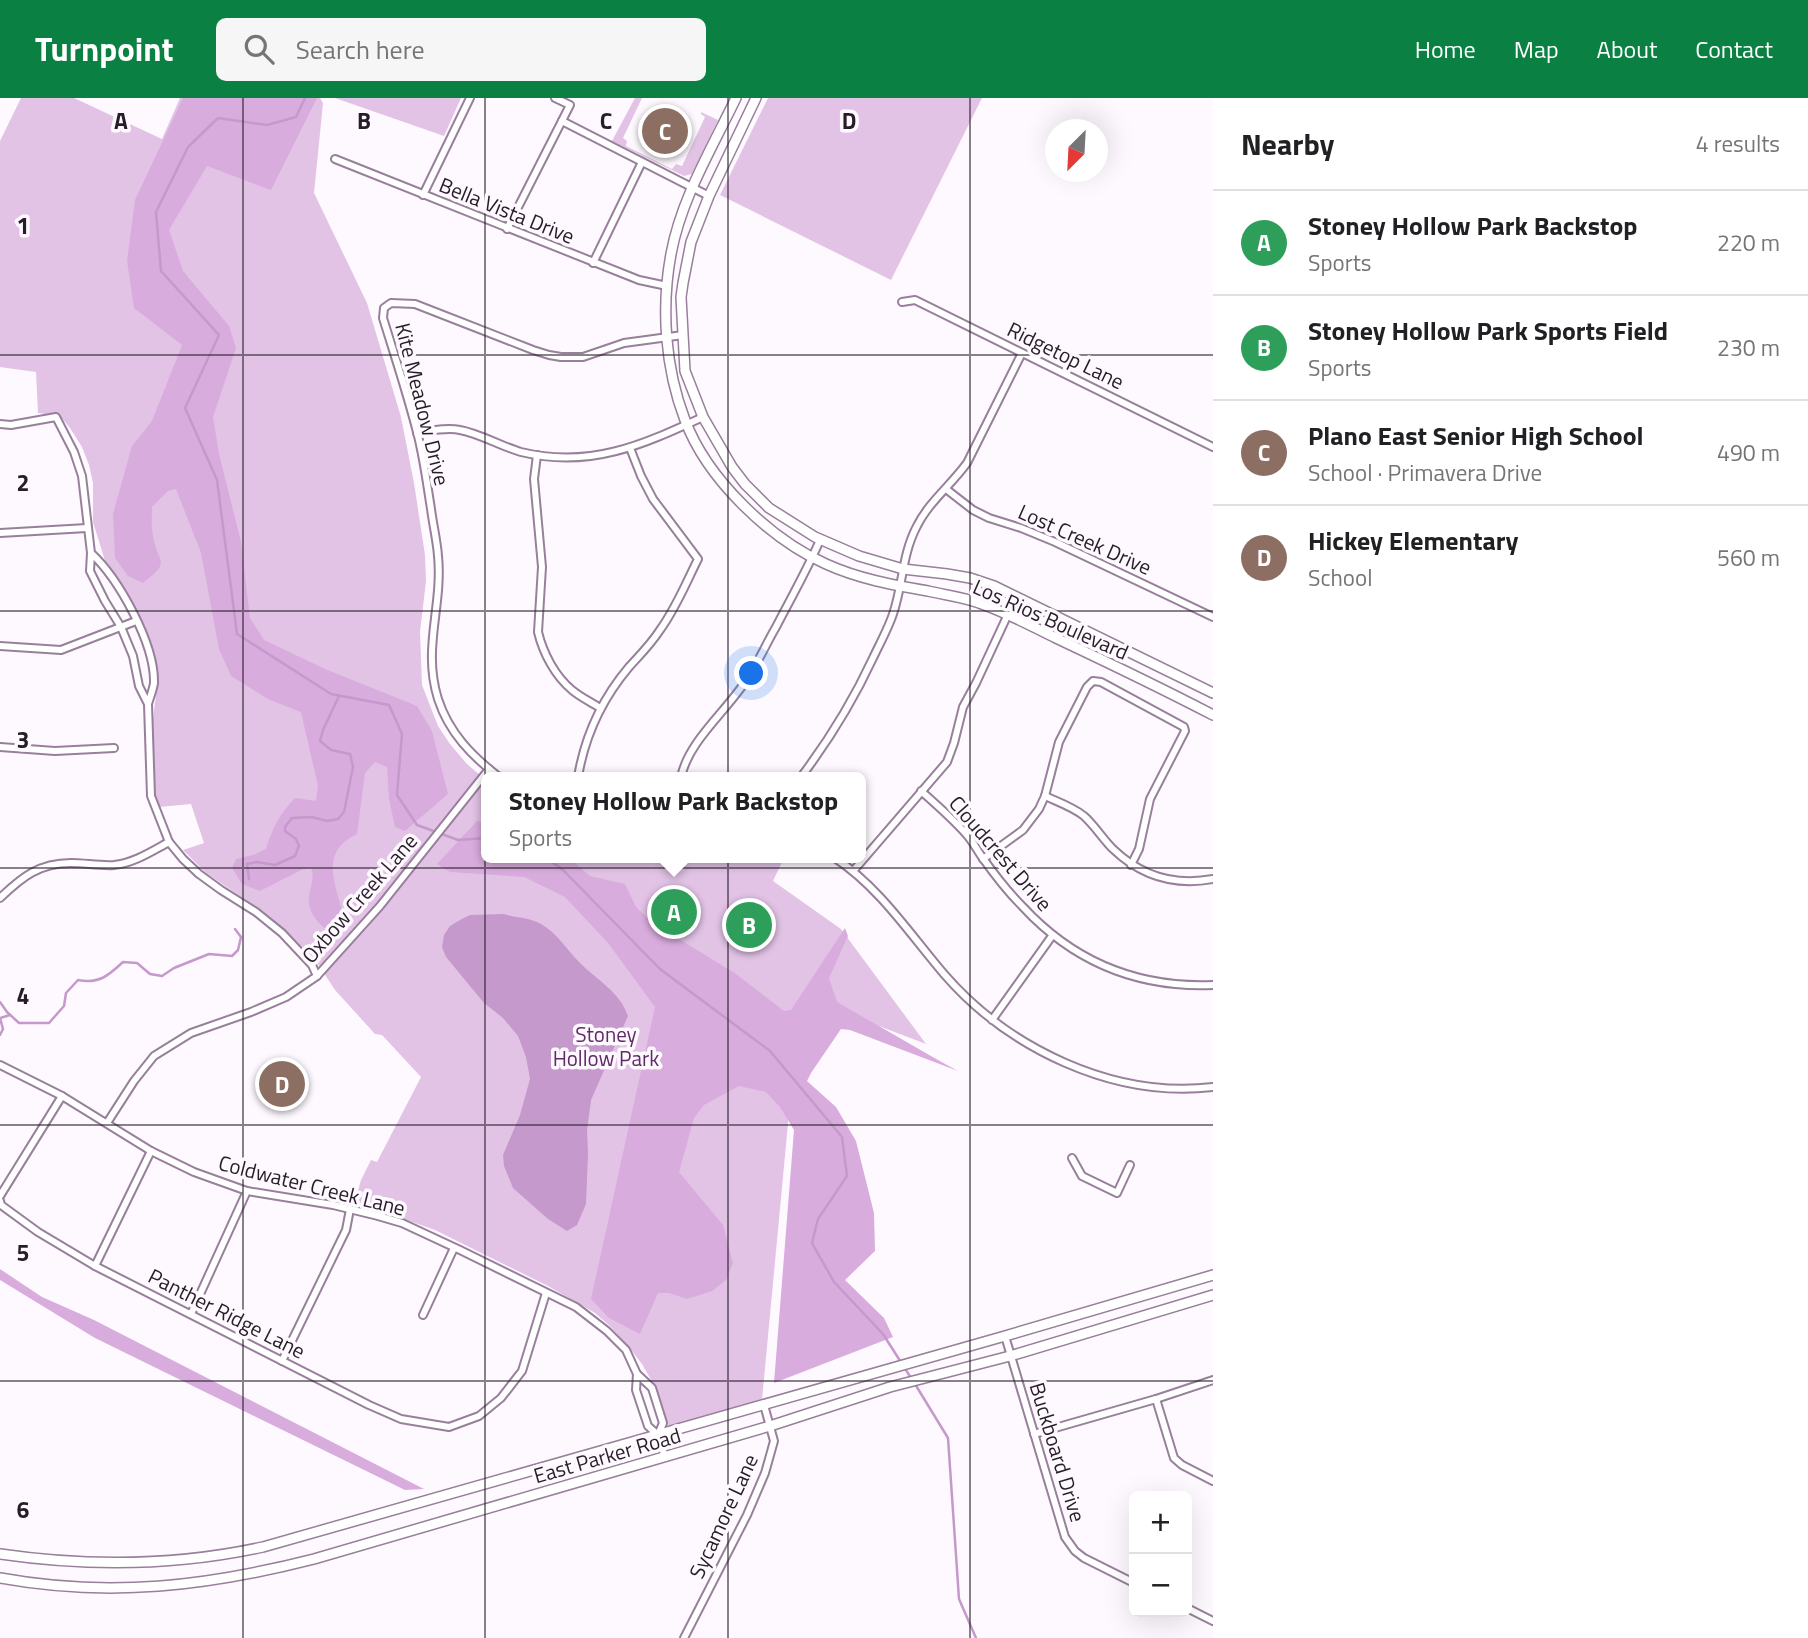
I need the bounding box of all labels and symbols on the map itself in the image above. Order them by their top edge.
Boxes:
text: A [114,103,128,138]
text: B [357,103,371,138]
text: C [600,103,612,138]
text: D [842,103,856,138]
pin: C [642,105,688,157]
north arrow [1045,119,1108,182]
street label: Bella Vista Drive [435,168,579,252]
text: 1 [17,208,29,243]
street label: Ridgetop Lane [1002,313,1130,397]
street label: Kite Meadow Drive [387,319,459,489]
text: 2 [17,465,29,500]
street label: Lost Creek Drive [1013,495,1157,583]
street label: Los Rios Boulevard [968,570,1134,668]
your location [734,656,768,690]
text: 3 [17,722,29,757]
street label: Cloudcrest Drive [942,788,1060,918]
street label: Oxbow Creek Lane [294,826,424,970]
pin: A [651,886,697,938]
pin: B [726,899,772,951]
text: 4 [17,978,29,1013]
park label: Stoney Hollow Park [553,1018,659,1074]
pin: D [259,1058,305,1110]
street label: Coldwater Creek Lane [215,1146,409,1224]
text: 5 [17,1235,29,1270]
street label: Panther Ridge Lane [143,1260,311,1366]
street label: Buckboard Drive [1022,1378,1094,1526]
street label: East Parker Road [530,1419,684,1491]
street label: Sycamore Lane [680,1448,766,1584]
text: 6 [17,1492,30,1527]

